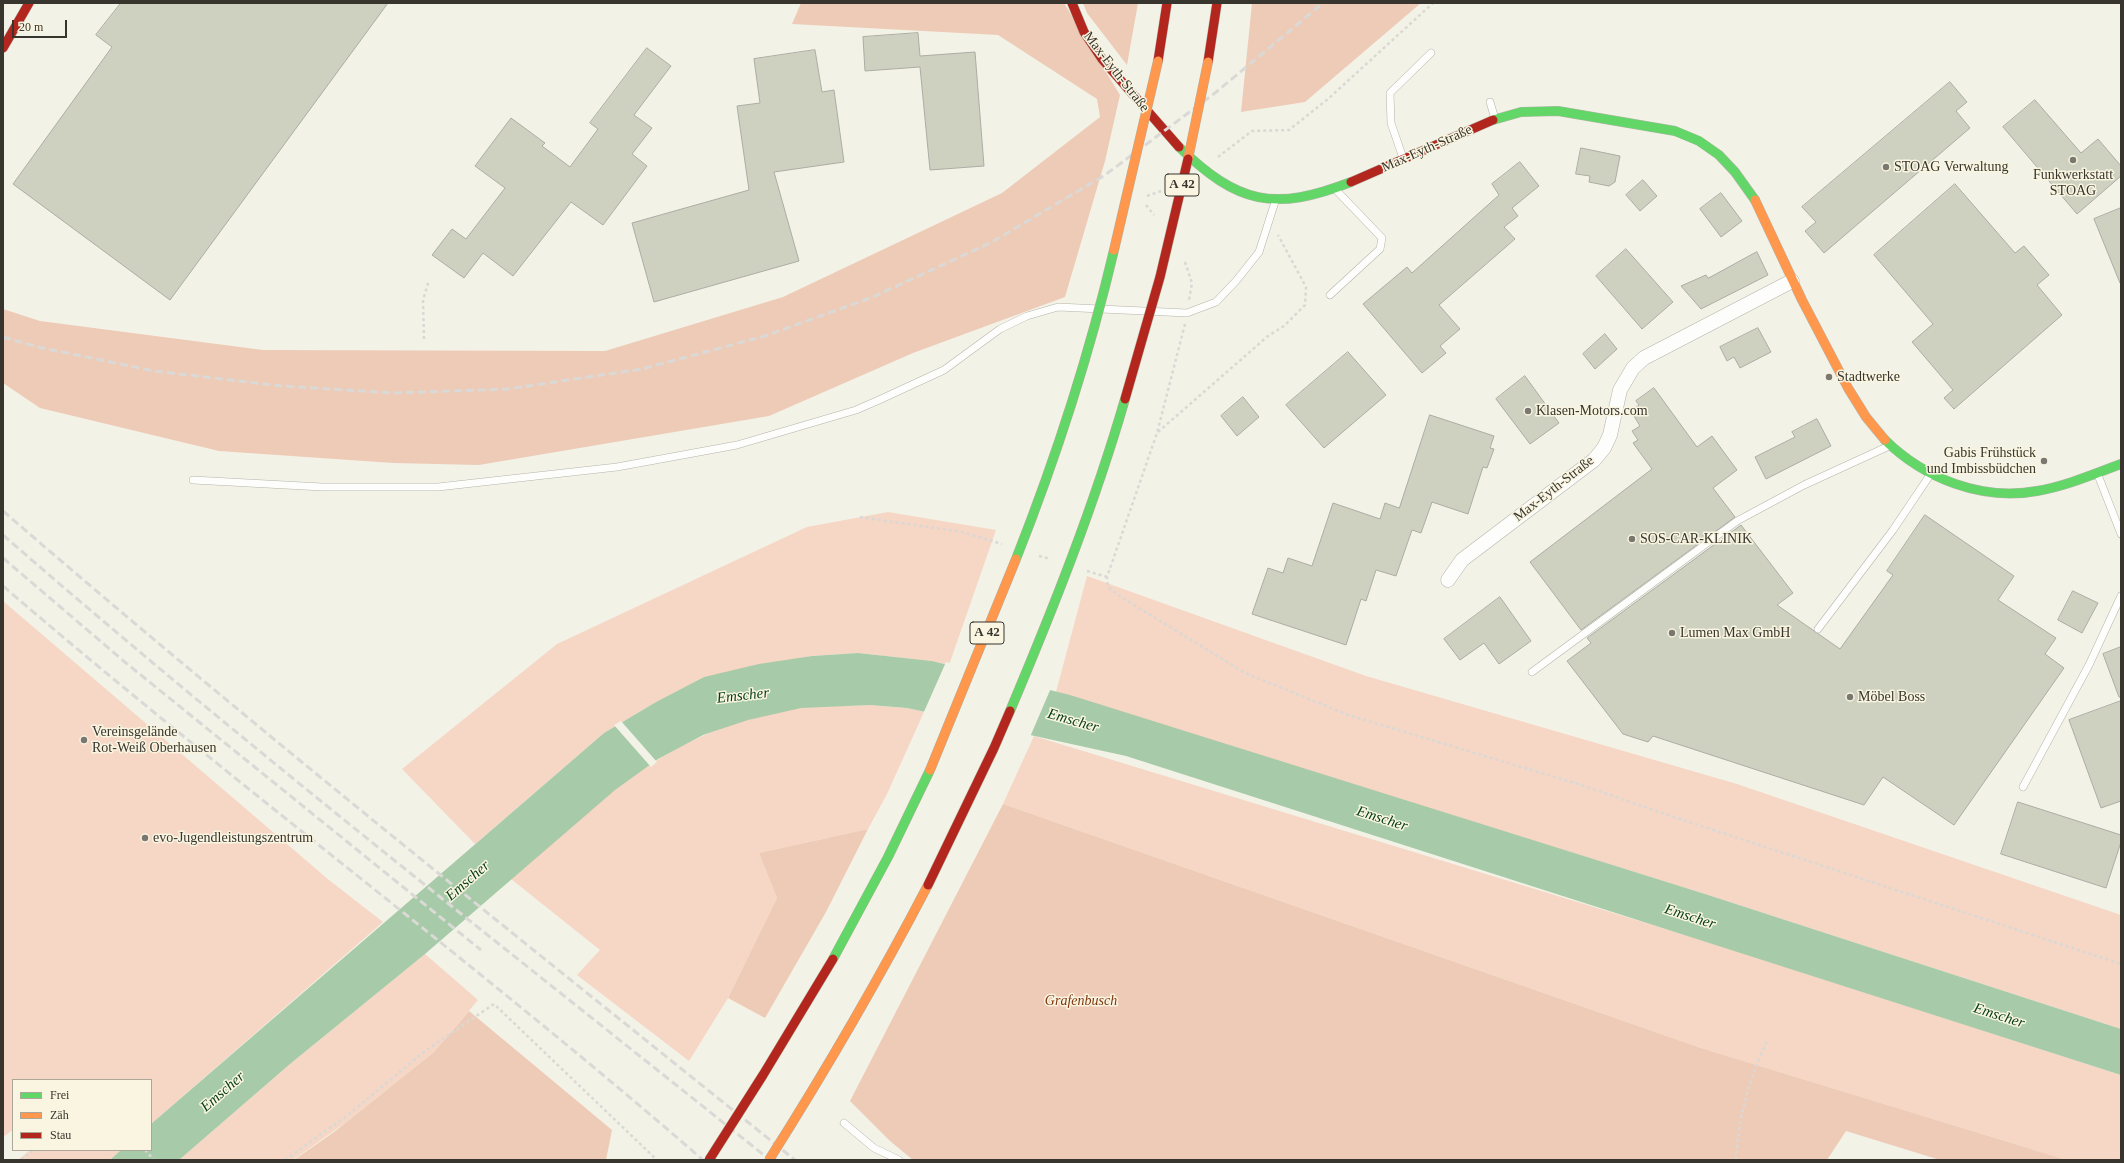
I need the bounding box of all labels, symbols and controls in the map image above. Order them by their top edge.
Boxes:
scale bar [14,12,69,38]
text: 20 m [19,20,43,34]
street label: Max-Eyth-Straße [1079,29,1153,115]
street label: Max-Eyth-Straße [1379,122,1475,176]
marker: Funkwerkstatt STOAG [2068,155,2078,165]
place label: STOAG Verwaltung [1894,159,2008,175]
marker: STOAG Verwaltung [1881,162,1891,172]
place label: Funkwerkstatt STOAG [2033,167,2113,200]
road number: A 42 [1165,174,1199,196]
place label: Stadtwerke [1837,369,1900,385]
marker: Stadtwerke [1824,372,1834,382]
place label: Klasen-Motors.com [1536,403,1648,419]
marker: Klasen-Motors.com [1523,406,1533,416]
place label: Gabis Frühstück und Imbissbüdchen [1927,445,2036,478]
street label: Max-Eyth-Straße [1511,452,1597,526]
marker: Gabis Frühstück und Imbissbüdchen [2039,456,2049,466]
place label: SOS-CAR-KLINIK [1640,531,1752,547]
marker: SOS-CAR-KLINIK [1627,534,1637,544]
road number: A 42 [970,622,1004,644]
place label: Lumen Max GmbH [1680,625,1790,641]
marker: Lumen Max GmbH [1667,628,1677,638]
water label: Emscher [716,684,770,708]
place label: Möbel Boss [1858,689,1925,705]
marker: Möbel Boss [1845,692,1855,702]
water label: Emscher [1045,705,1101,737]
place label: Vereinsgelände Rot-Weiß Oberhausen [92,724,216,756]
marker: Vereinsgelände Rot-Weiß Oberhausen [79,735,89,745]
water label: Emscher [1354,802,1410,836]
place label: evo-Jugendleistungszentrum [153,830,313,846]
marker: evo-Jugendleistungszentrum [140,833,150,843]
water label: Emscher [442,857,494,905]
water label: Emscher [1662,900,1718,934]
park label: Grafenbusch [1045,993,1117,1009]
water label: Emscher [1971,999,2027,1033]
water label: Emscher [197,1068,249,1116]
legend [12,1079,152,1151]
text: Frei [50,1088,69,1102]
text: Zäh [50,1108,69,1122]
text: Stau [50,1128,71,1142]

